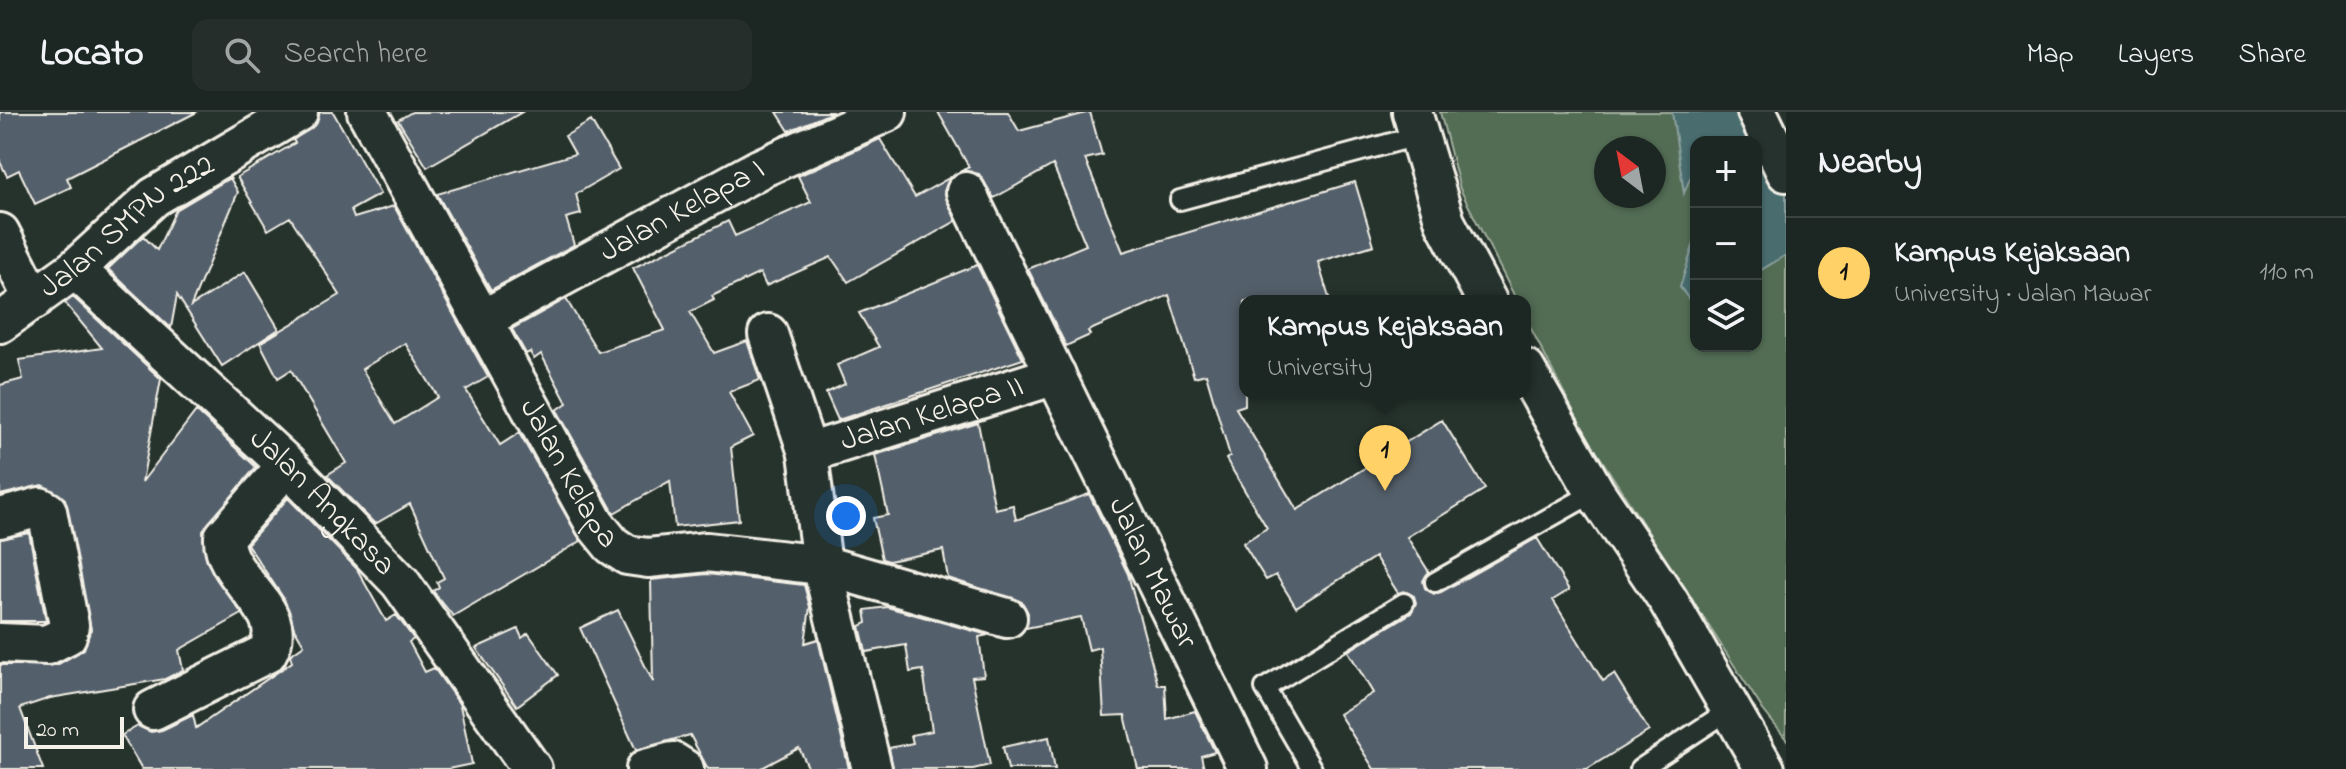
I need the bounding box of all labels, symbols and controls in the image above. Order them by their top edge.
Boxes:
search box [192,19,752,91]
text: Locato [40,27,144,83]
icon: search [220,33,264,77]
text: Search here [284,33,427,77]
text: Map [2026,35,2074,76]
text: Layers [2118,35,2194,76]
text: Share [2238,35,2306,76]
north arrow [1594,136,1666,208]
map controls [1690,136,1762,352]
button: + [1690,136,1762,208]
text: Nearby [1818,139,1922,189]
street label: Jalan SMPN 222 [30,142,224,311]
street label: Jalan Kelapa I [591,147,774,275]
button: − [1690,208,1762,280]
text: Kampus Kejaksaan [1894,232,2130,276]
text: 1 [1840,254,1848,292]
text: 110 m [2260,254,2314,292]
text: University · Jalan Mawar [1894,276,2152,314]
button: layers [1690,280,1762,352]
popup [1239,295,1531,399]
text: Kampus Kejaksaan [1267,306,1503,350]
text: University [1267,350,1373,388]
street label: Jalan Kelapa II [834,363,1030,465]
street label: Jalan Kelapa [507,390,630,559]
street label: Jalan Angkasa [238,417,407,588]
pin: 1 [1359,425,1411,491]
street label: Jalan Mawar [1095,489,1209,657]
your location [826,496,866,536]
scale bar [24,713,124,749]
text: 20 m [36,715,79,747]

